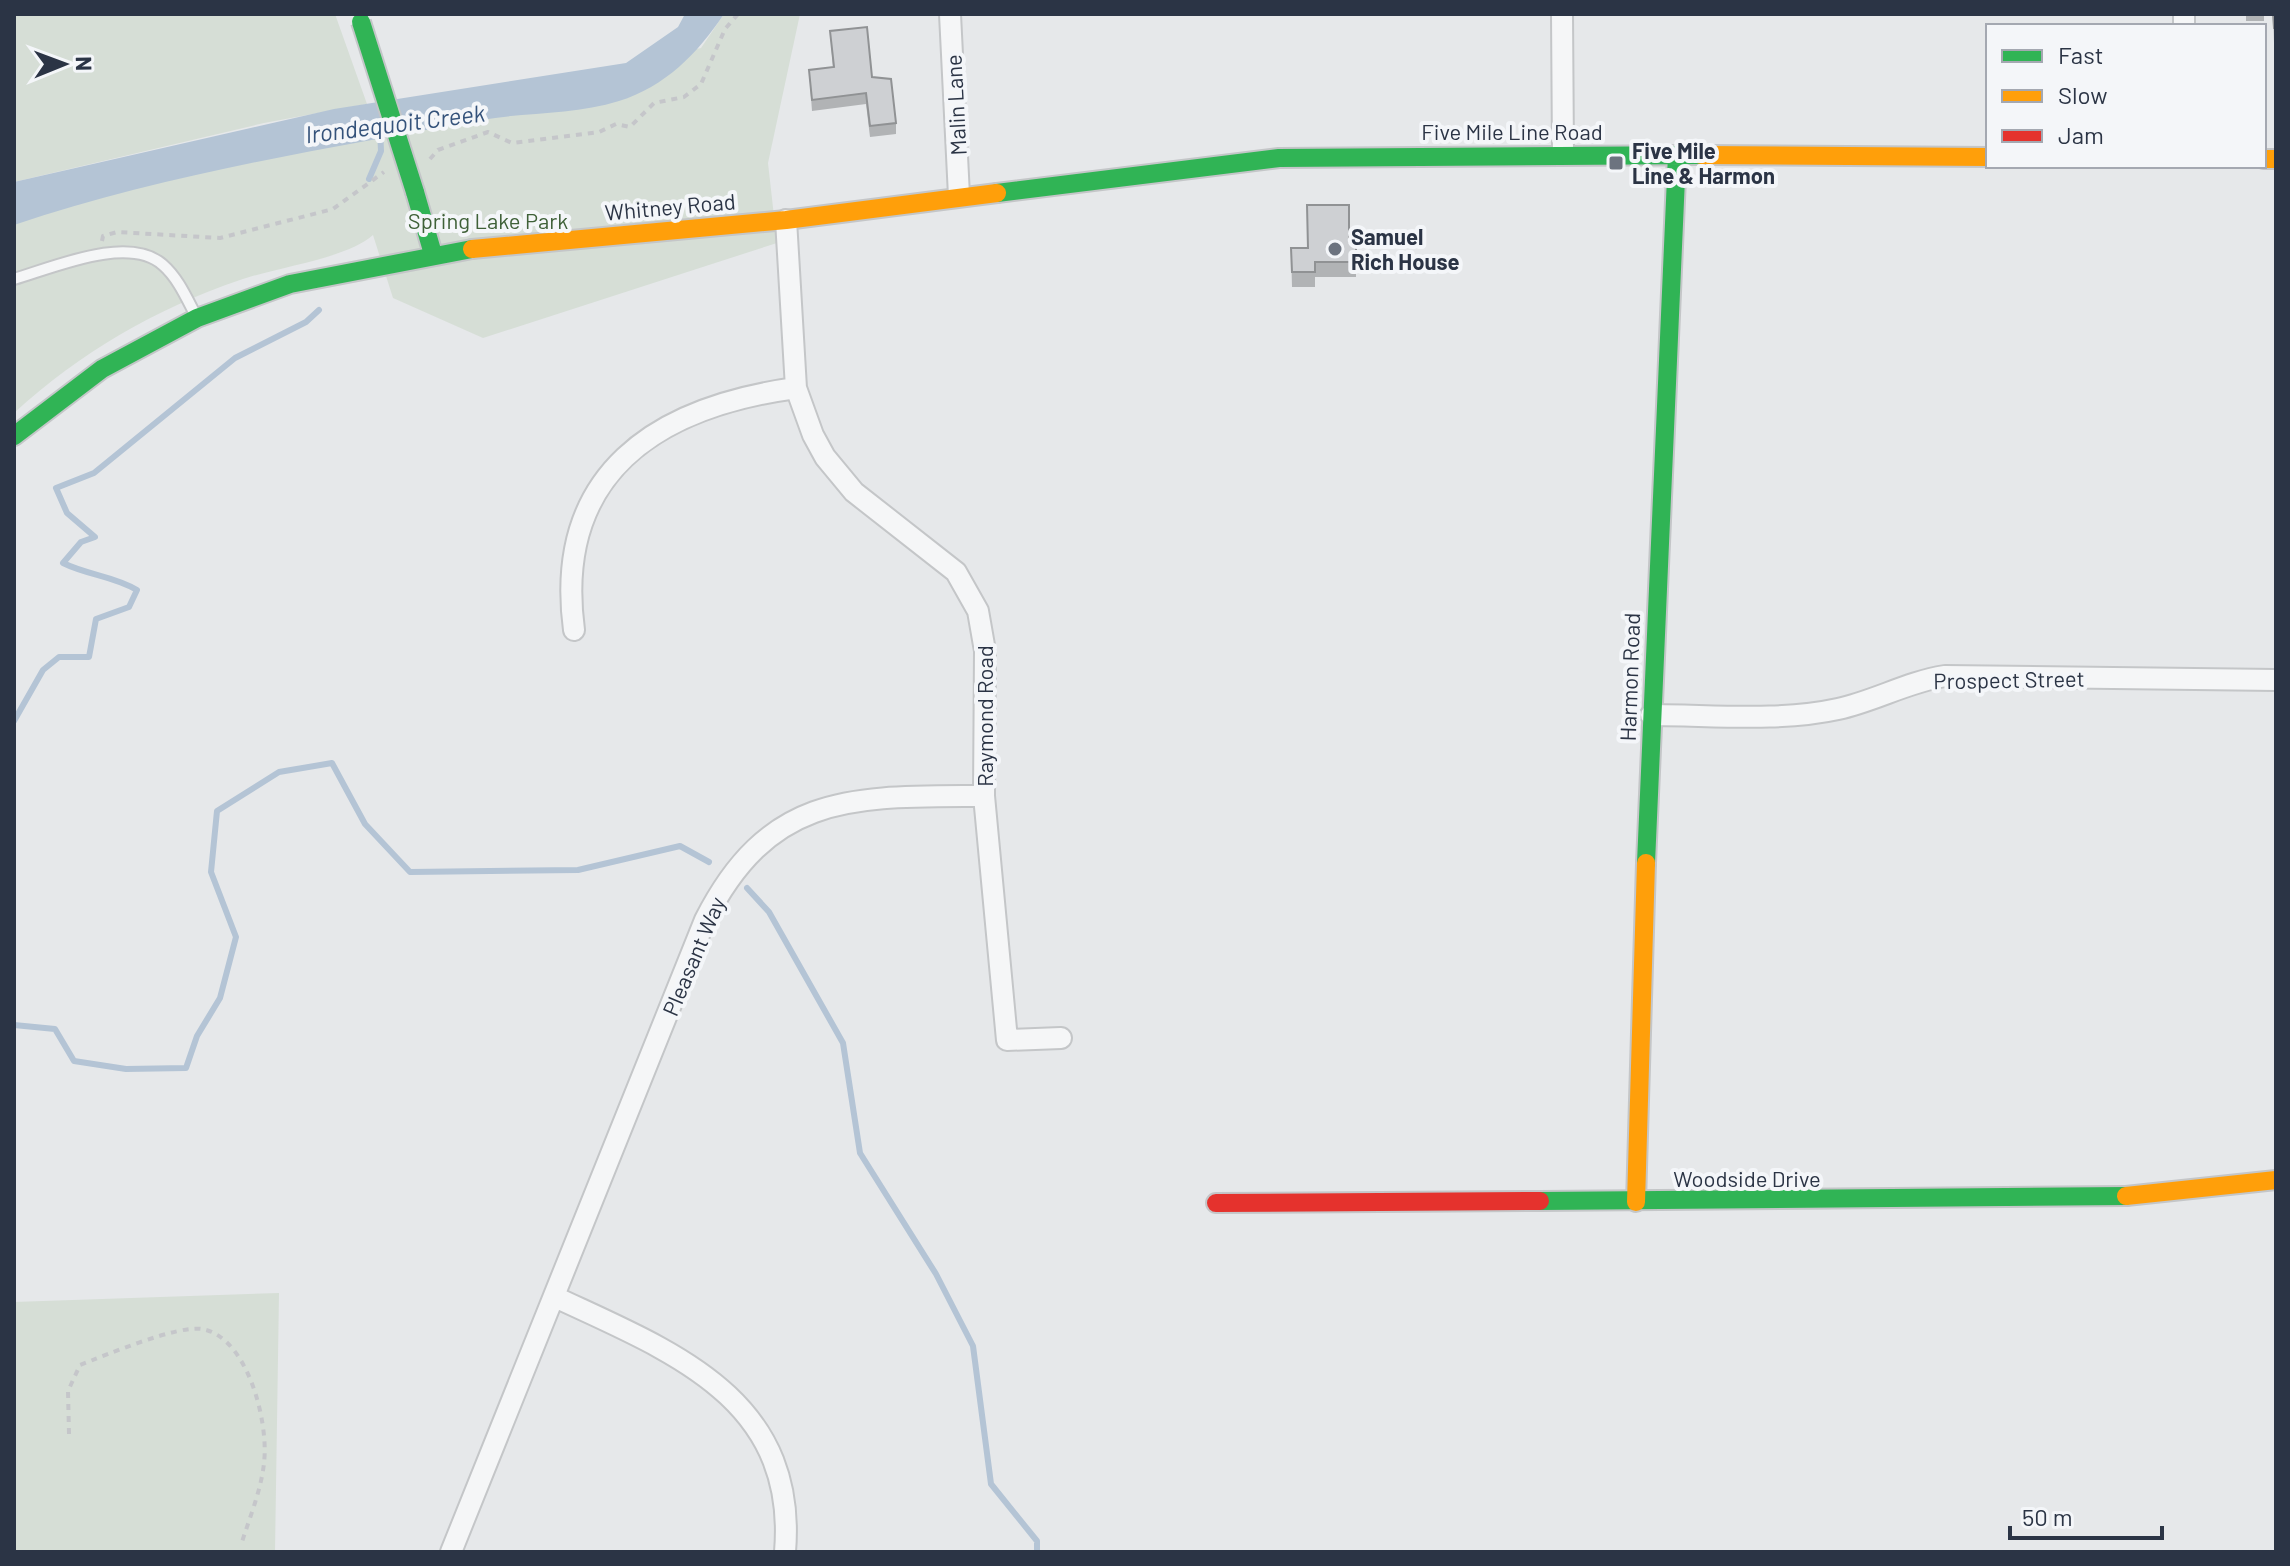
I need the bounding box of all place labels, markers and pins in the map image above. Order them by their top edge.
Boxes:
place label: Five Mile Line & Harmon [1632,137,1775,188]
marker: Five Mile Line & Harmon [1607,154,1625,172]
place label: Samuel Rich House [1351,223,1459,274]
marker: Samuel Rich House [1326,240,1344,258]

